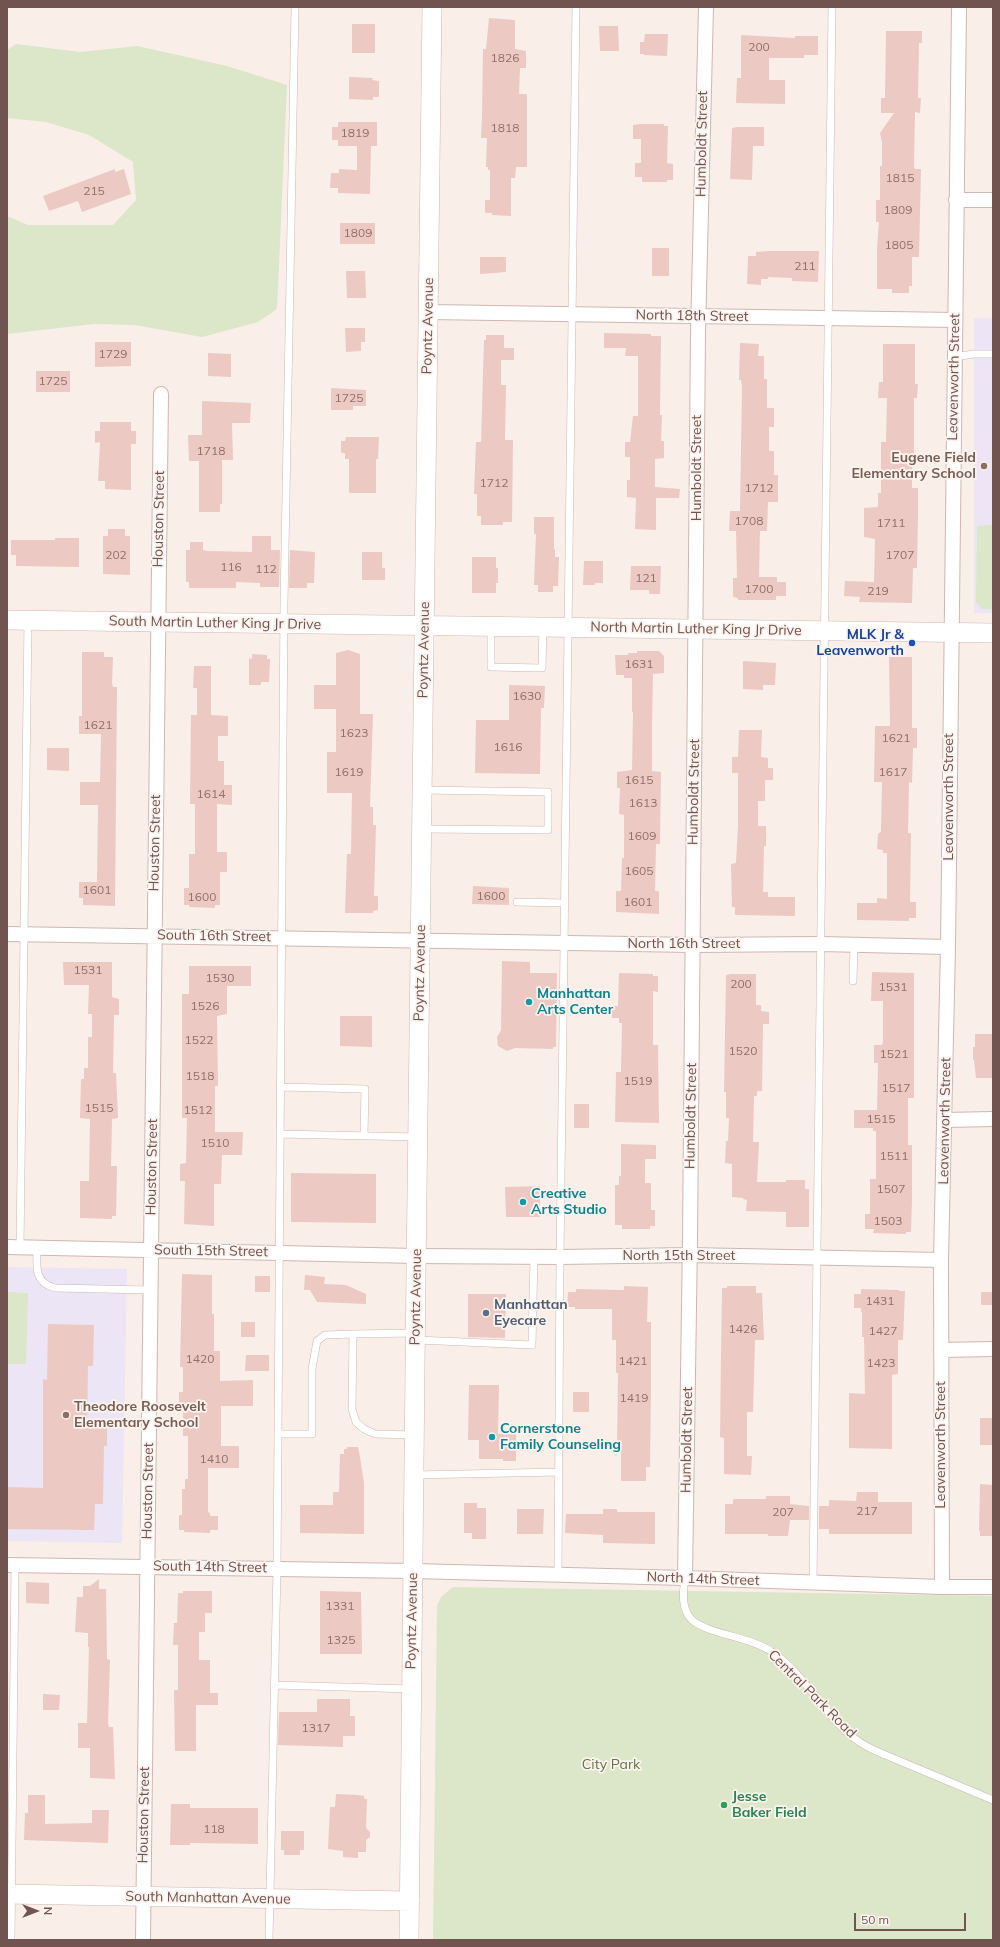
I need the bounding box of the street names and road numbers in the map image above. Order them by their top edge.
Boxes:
street label: Humboldt Street [693,91,711,197]
street label: Poyntz Avenue [419,277,437,375]
street label: North 18th Street [635,307,749,325]
street label: Leavenworth Street [944,313,964,441]
street label: Humboldt Street [689,415,705,521]
street label: Houston Street [150,470,168,568]
street label: Poyntz Avenue [415,601,433,699]
street label: South Martin Luther King Jr Drive [109,613,321,633]
street label: North Martin Luther King Jr Drive [590,619,802,639]
street label: Leavenworth Street [941,733,957,861]
street label: Humboldt Street [685,739,703,845]
street label: Houston Street [146,794,164,892]
street label: Poyntz Avenue [411,924,429,1022]
street label: South 16th Street [157,927,271,945]
street label: North 16th Street [628,936,740,952]
street label: Leavenworth Street [935,1057,955,1185]
street label: Humboldt Street [682,1063,700,1169]
street label: Houston Street [143,1118,161,1216]
street label: South 15th Street [154,1242,268,1260]
street label: Poyntz Avenue [407,1248,425,1346]
street label: North 15th Street [623,1248,735,1264]
street label: Leavenworth Street [933,1381,949,1509]
street label: Humboldt Street [678,1387,696,1493]
street label: Houston Street [139,1442,157,1540]
street label: South 14th Street [153,1558,267,1576]
street label: North 14th Street [646,1569,760,1589]
street label: Poyntz Avenue [403,1572,421,1670]
street label: Central Park Road [764,1646,860,1742]
street label: Houston Street [135,1766,153,1864]
street label: South Manhattan Avenue [125,1888,291,1908]

